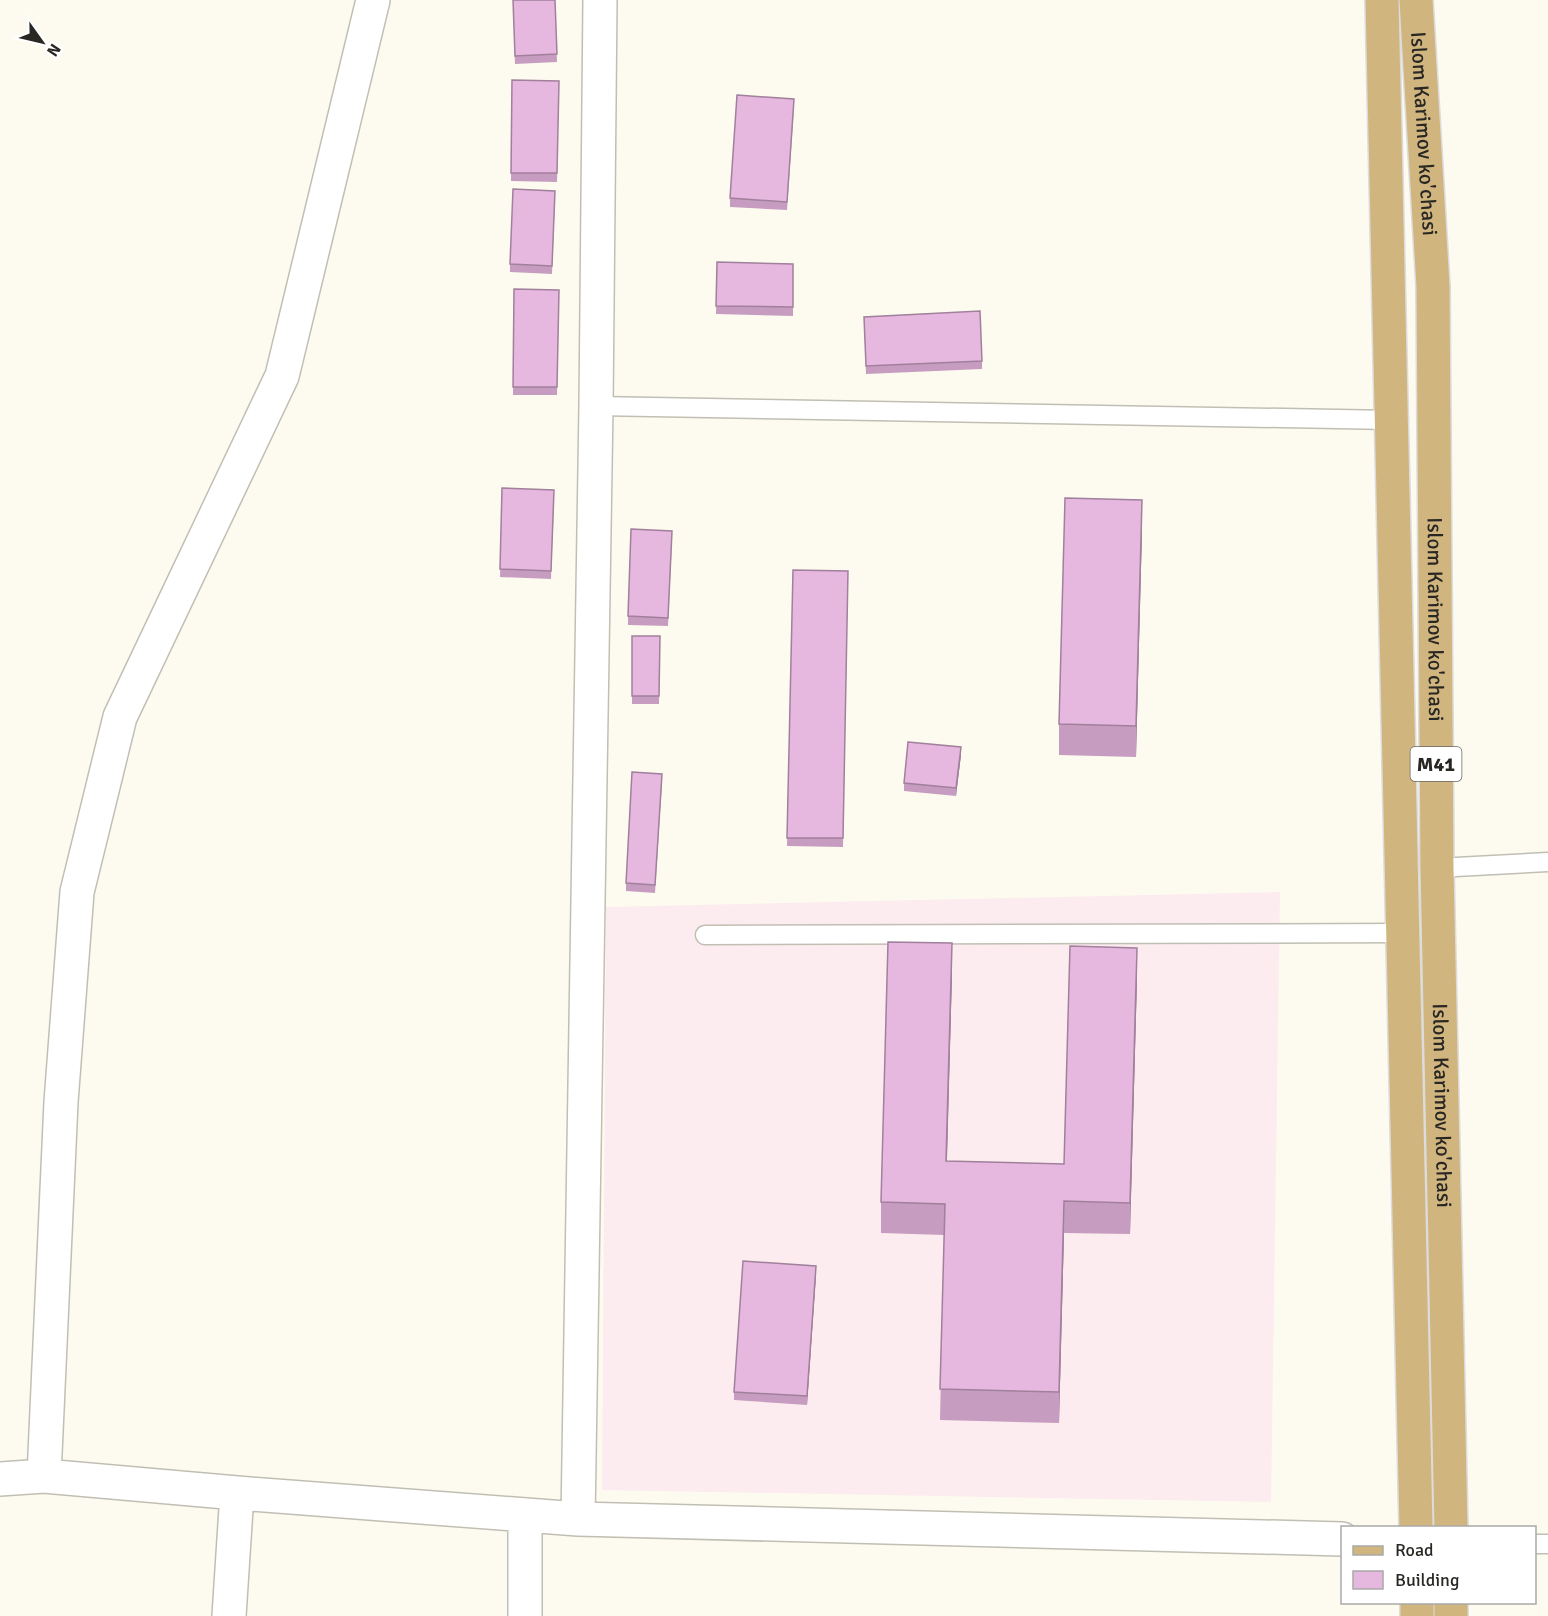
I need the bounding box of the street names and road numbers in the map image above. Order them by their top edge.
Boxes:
street label: Islom Karimov ko'chasi [1405,31,1443,237]
street label: Islom Karimov ko'chasi [1422,517,1449,722]
road number: M41 [1410,747,1462,781]
street label: Islom Karimov ko'chasi [1427,1003,1457,1208]

